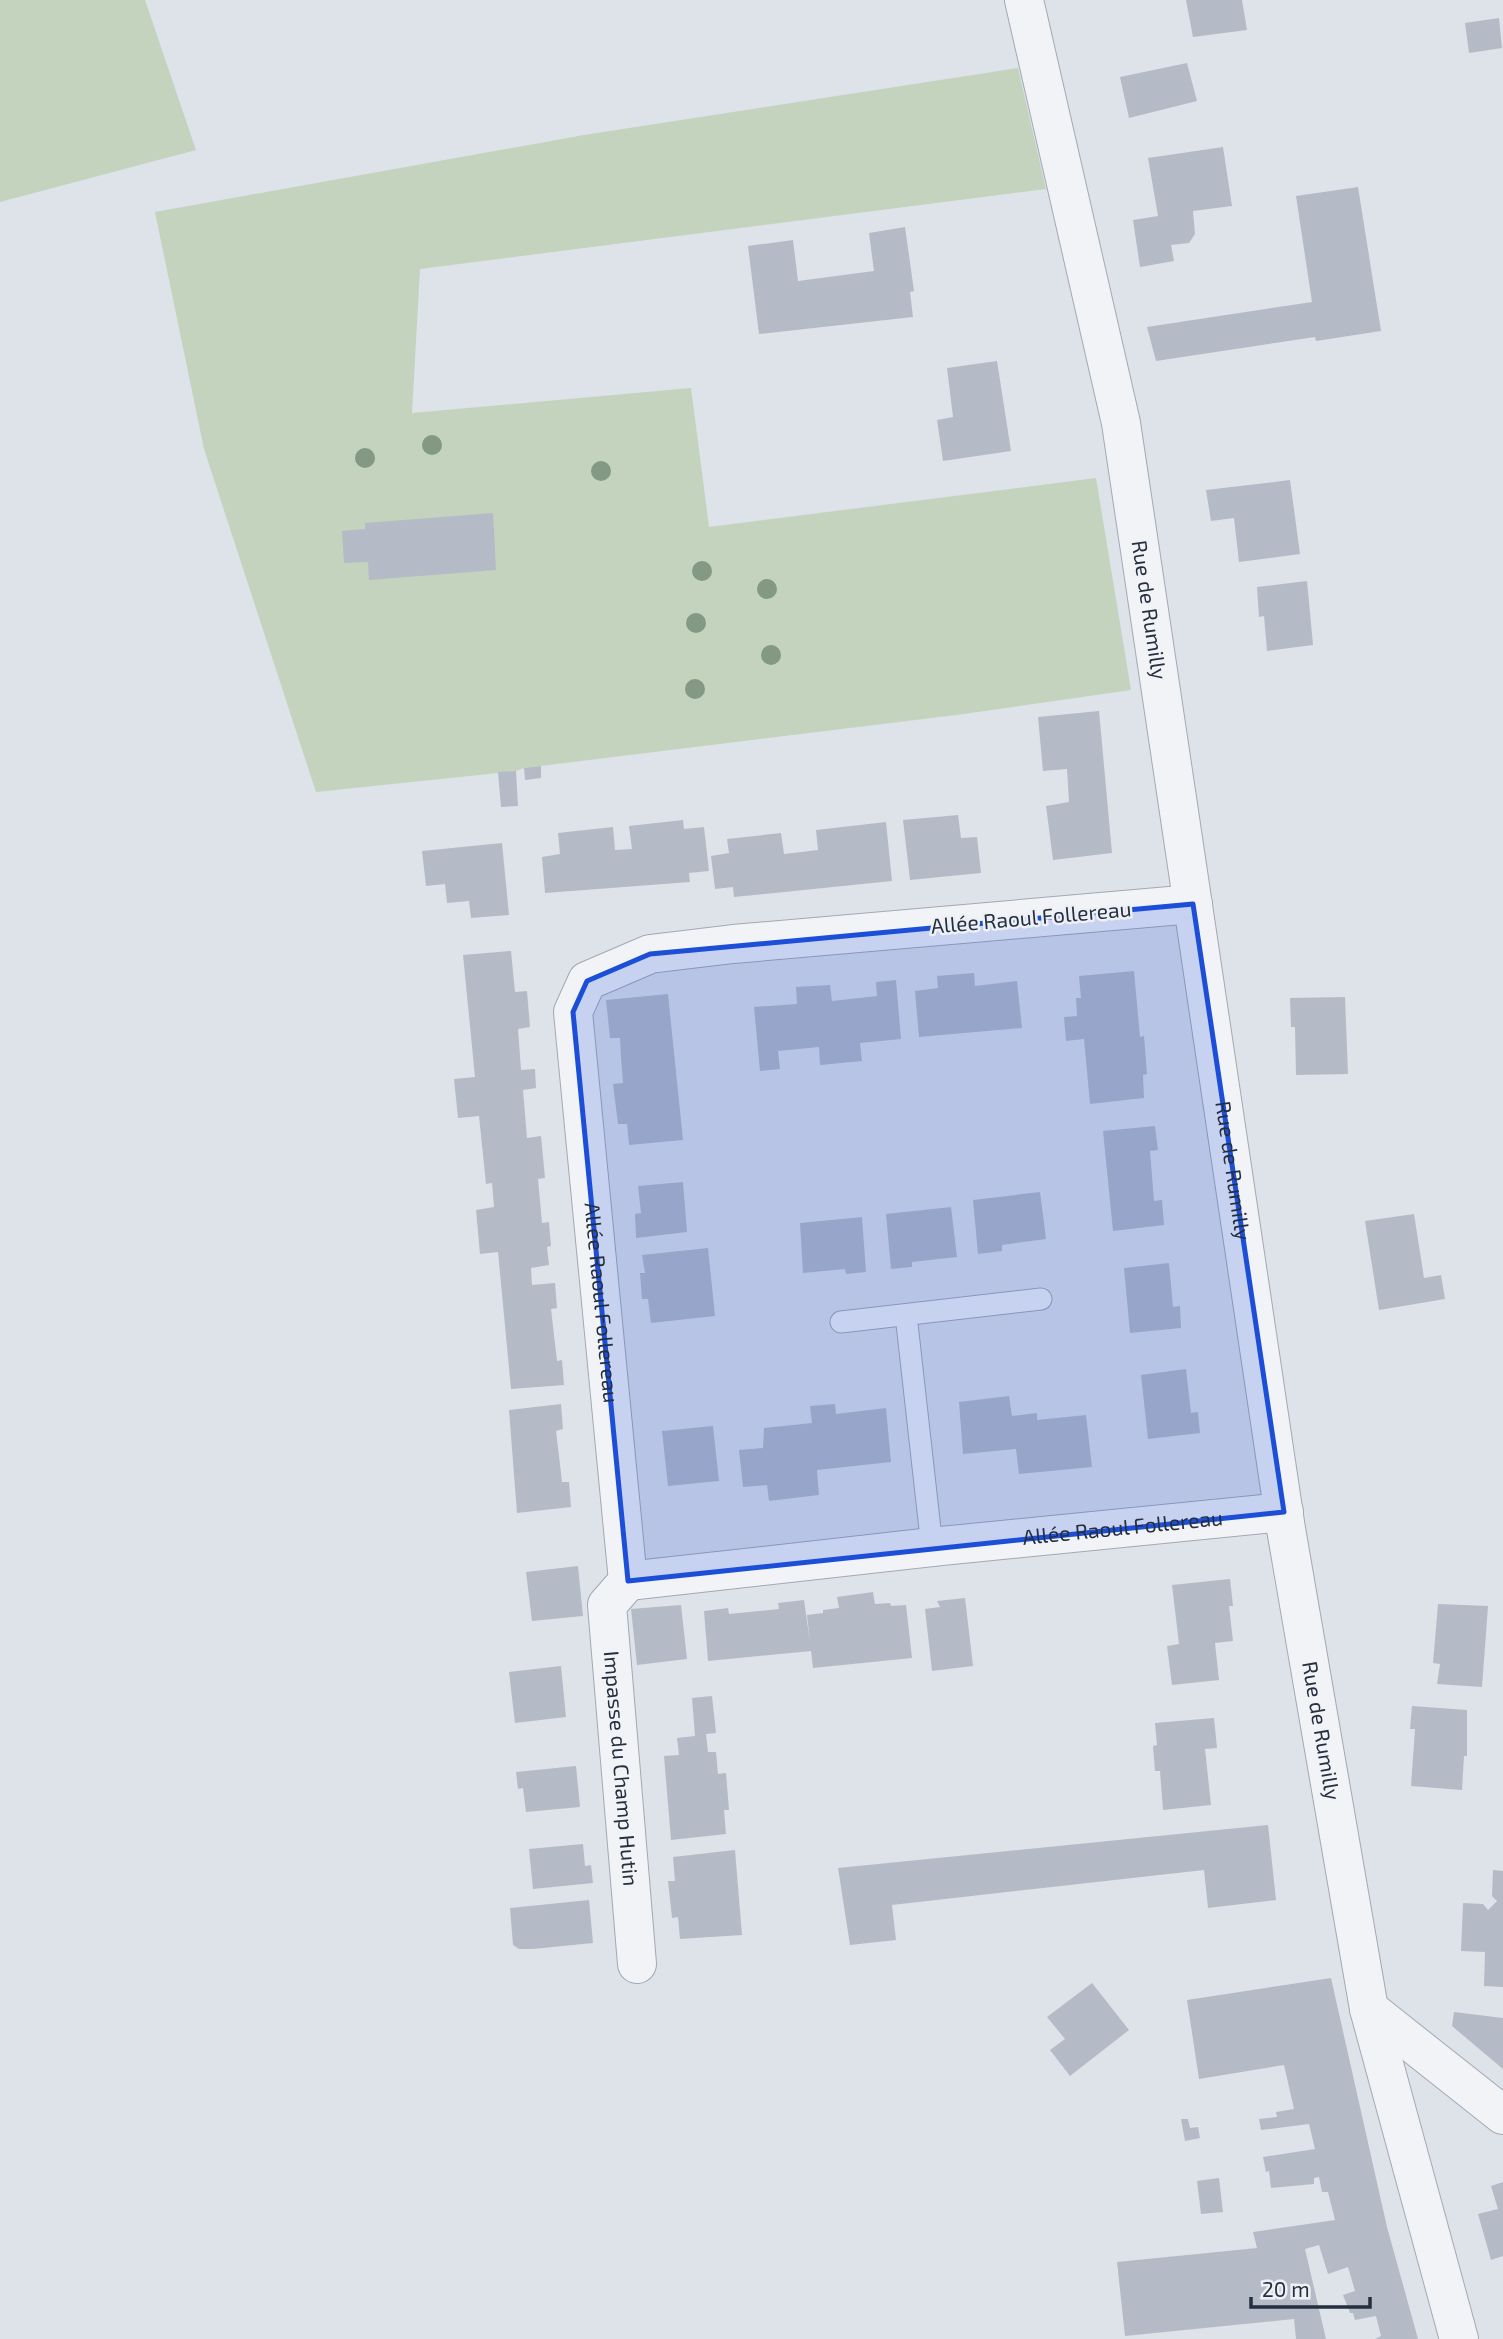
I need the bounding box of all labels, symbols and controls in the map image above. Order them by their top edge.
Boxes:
street label: Rue de Rumilly [1128,538,1173,681]
street label: Allée Raoul Follereau [930,895,1132,938]
street label: Rue de Rumilly [1211,1099,1257,1242]
street label: Allée Raoul Follereau [580,1201,625,1404]
street label: Allée Raoul Follereau [1021,1504,1224,1549]
street label: Impasse du Champ Hutin [600,1650,644,1887]
street label: Rue de Rumilly [1298,1659,1347,1802]
scale bar [1251,2266,1370,2310]
text: 20 m [1262,2276,1310,2301]

